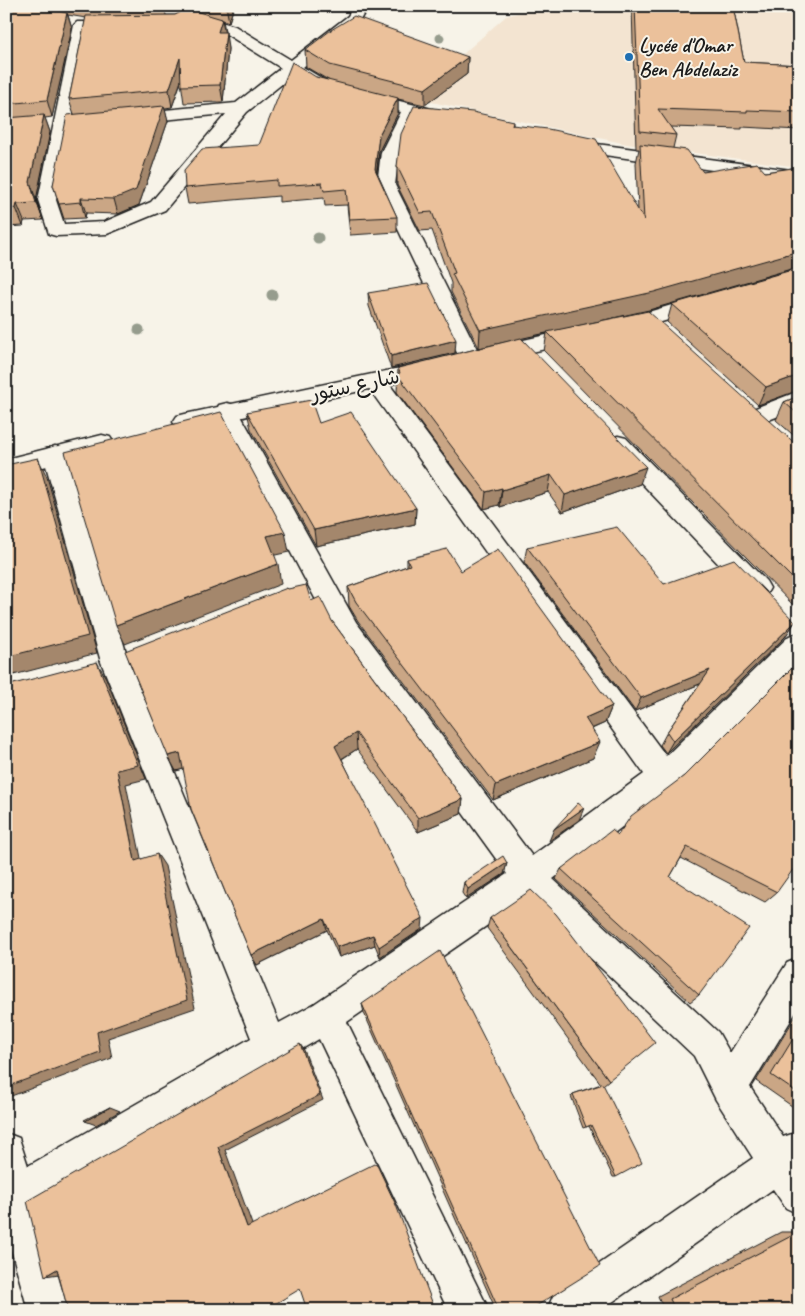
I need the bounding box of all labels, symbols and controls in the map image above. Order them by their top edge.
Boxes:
place label: Lycée d'Omar Ben Abdelaziz [639,32,738,82]
marker: Lycée d'Omar Ben Abdelaziz [623,51,635,63]
street label: شارع ستور [306,363,402,410]

